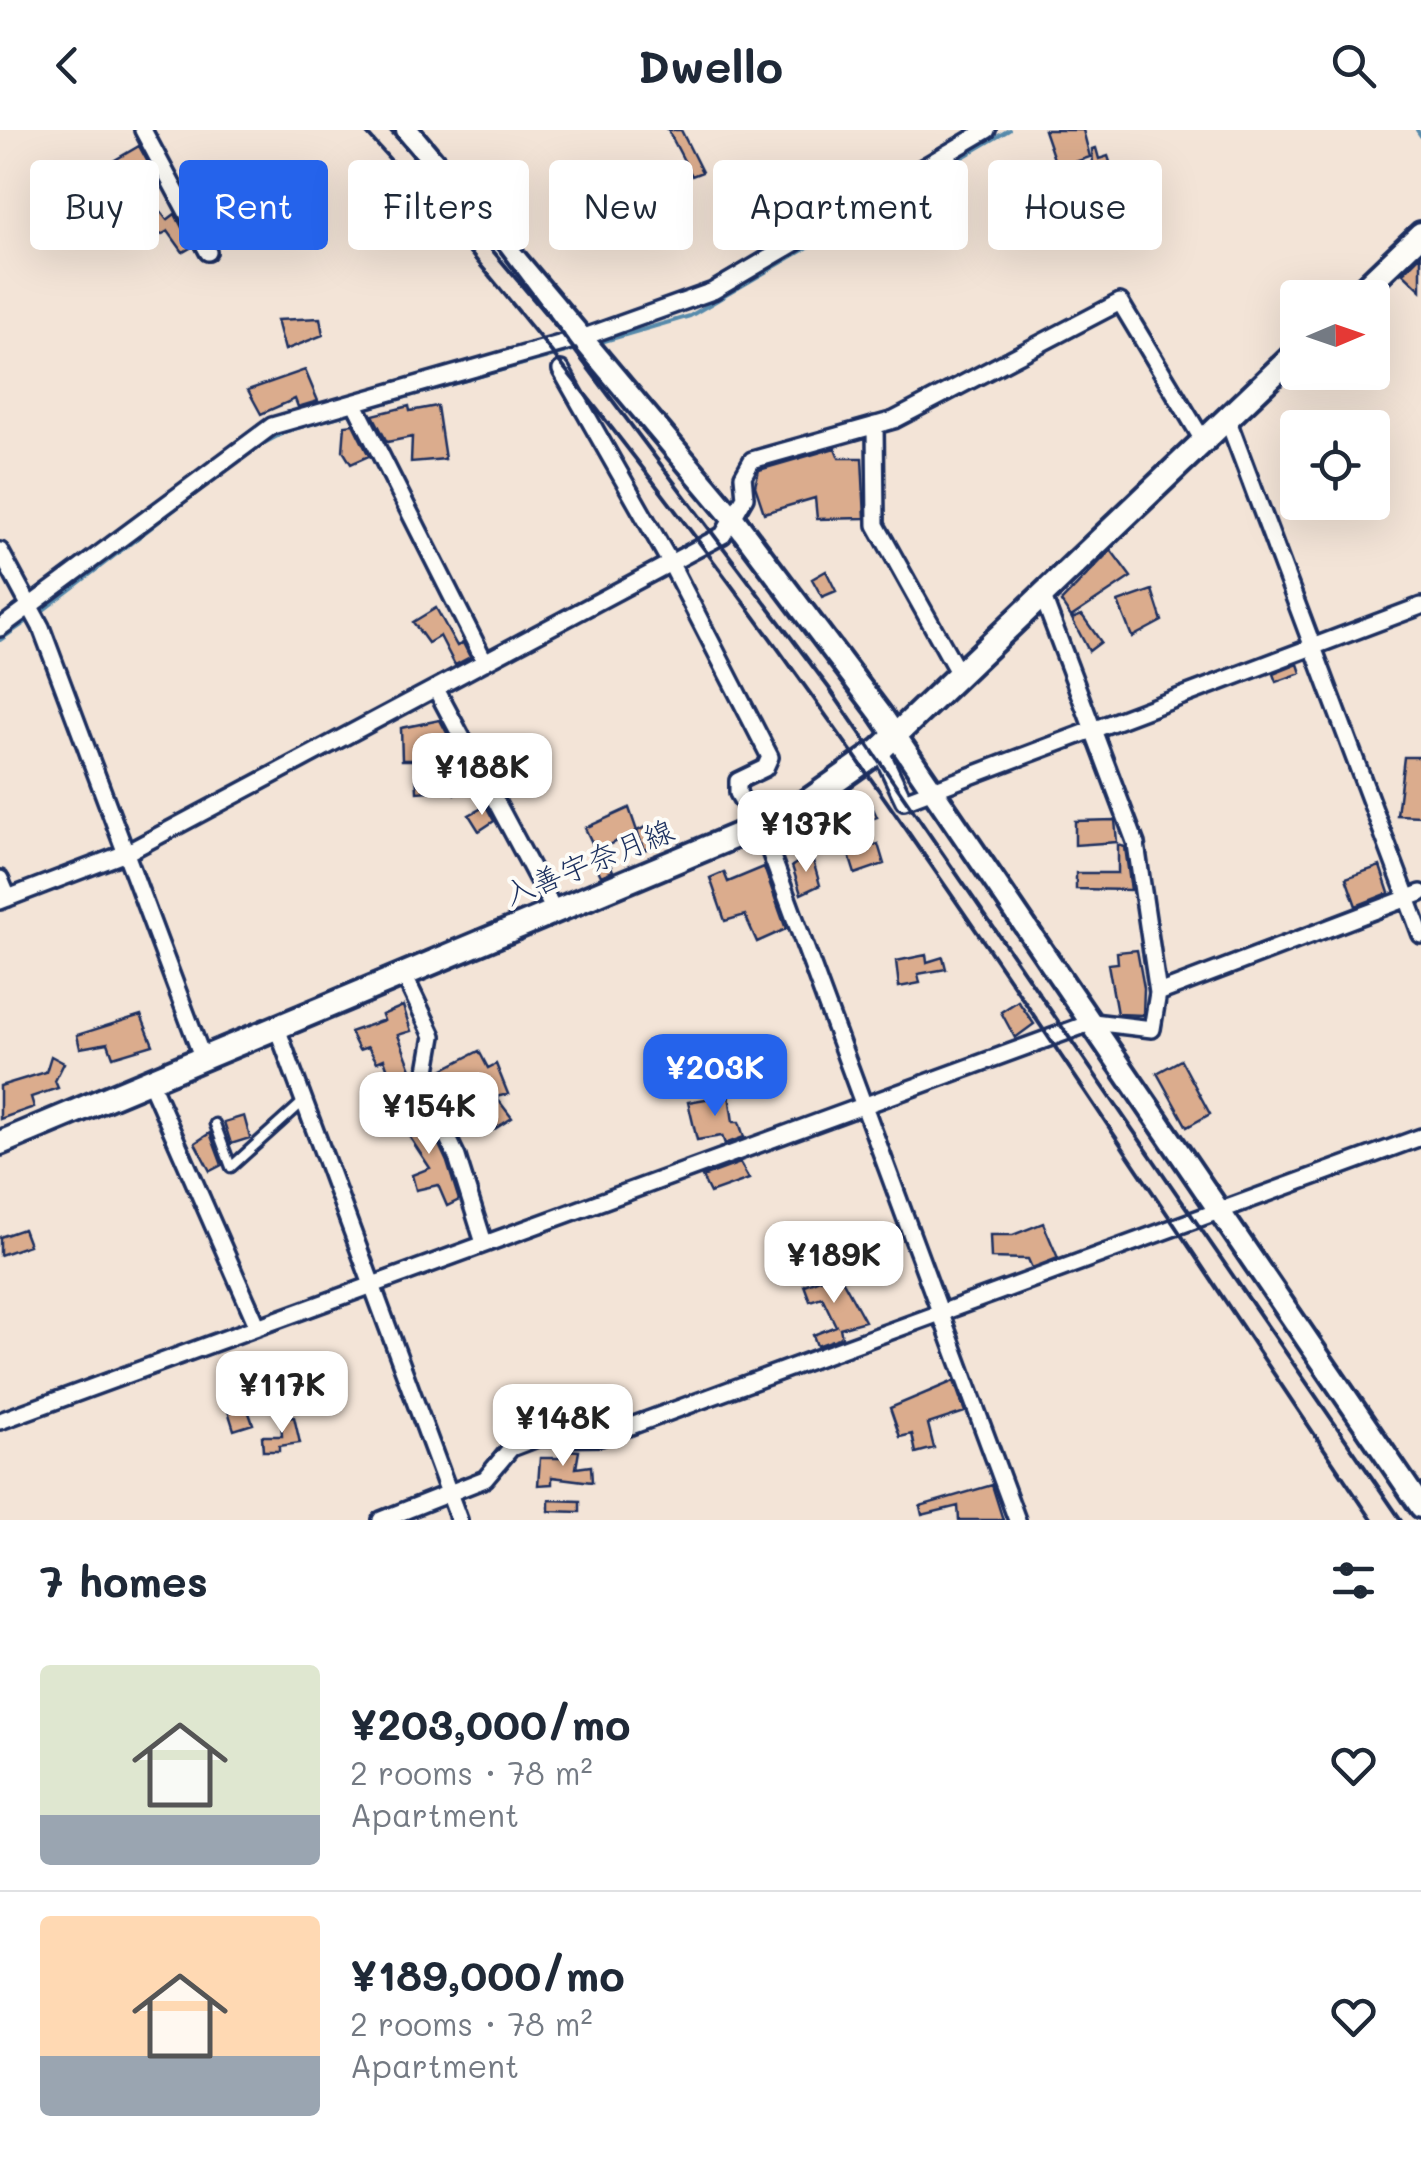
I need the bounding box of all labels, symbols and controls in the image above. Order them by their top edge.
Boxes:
text: Dwello [638,36,783,94]
icon: back [40,38,95,93]
icon: search [1326,38,1381,93]
chip: Buy [30,160,159,250]
chip: Rent [179,160,328,250]
chip: Filters [348,160,529,250]
chip: New [549,160,693,250]
chip: Apartment [713,160,968,250]
chip: House [988,160,1162,250]
north arrow [1280,280,1390,390]
map controls [1280,280,1390,520]
button: locate [1280,410,1390,520]
pin: ¥188K [412,733,552,818]
text: ¥188K [434,744,530,786]
pin: ¥137K [736,790,876,875]
text: ¥137K [759,801,853,843]
street label: 入善宇奈月線 [497,809,679,913]
pin: ¥203K [645,1034,785,1119]
text: ¥203K [665,1045,765,1087]
pin: ¥154K [359,1072,499,1157]
text: ¥154K [381,1083,477,1125]
pin: ¥189K [764,1221,904,1306]
text: ¥189K [786,1232,882,1274]
pin: ¥117K [212,1351,352,1436]
text: ¥117K [238,1362,326,1404]
pin: ¥148K [493,1384,633,1469]
text: ¥148K [515,1395,611,1437]
text: 7 homes [40,1553,208,1608]
icon: filters [1326,1553,1381,1608]
text: ¥203,000/mo [350,1696,630,1751]
icon: home [120,1705,240,1825]
icon: heart [1326,1738,1381,1793]
text: 2 rooms · 78 m² [350,1751,593,1793]
text: Apartment [350,1793,519,1835]
text: ¥189,000/mo [350,1947,625,2002]
icon: home [120,1956,240,2076]
icon: heart [1326,1989,1381,2044]
text: 2 rooms · 78 m² [350,2002,593,2044]
text: Apartment [350,2044,519,2086]

